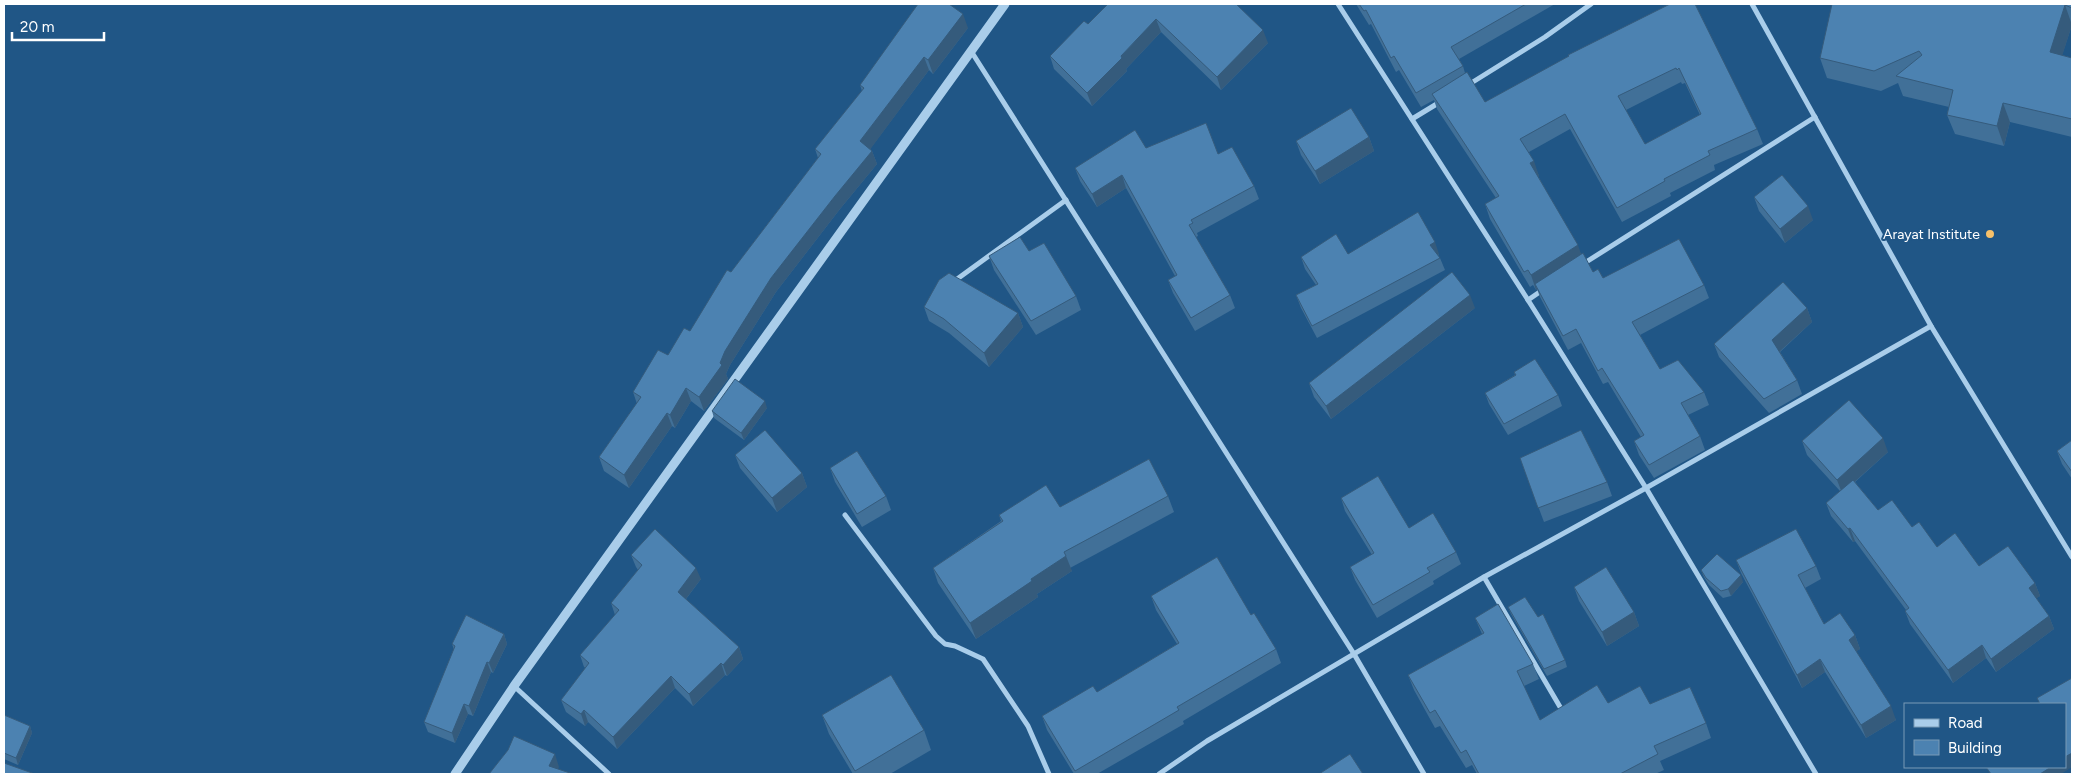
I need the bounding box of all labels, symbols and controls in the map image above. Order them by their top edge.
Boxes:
scale bar [12,10,105,42]
text: 20 m [20,18,54,36]
place label: Arayat Institute [1883,226,1980,243]
marker: Arayat Institute [1984,228,1996,240]
legend [1904,703,2066,768]
text: Road [1948,714,1983,732]
text: Building [1948,739,2002,757]

